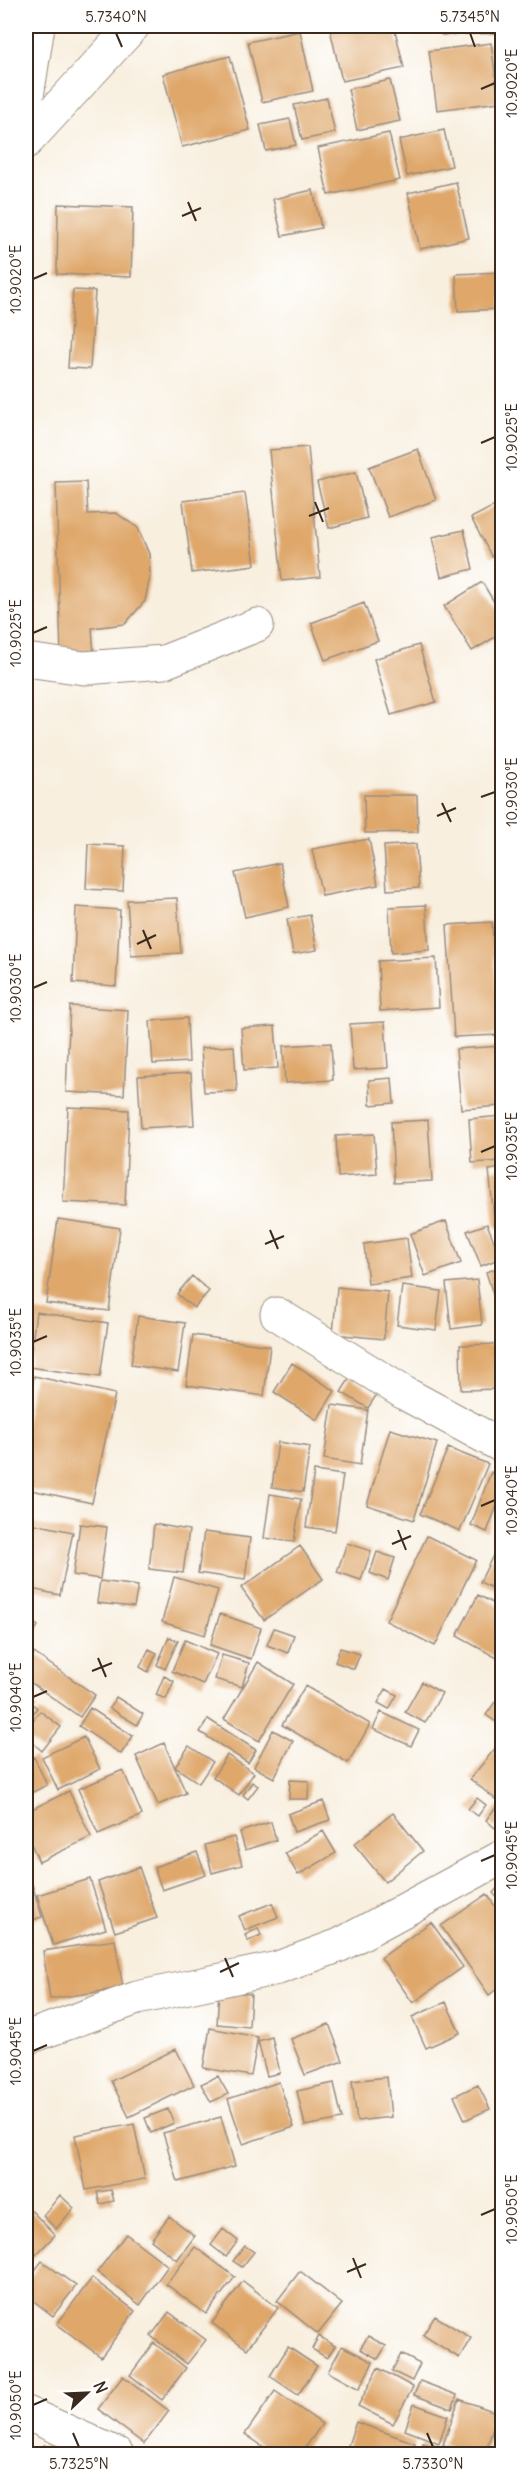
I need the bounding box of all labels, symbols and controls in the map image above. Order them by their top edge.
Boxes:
text: 5.7340°N [85,7,147,26]
text: 5.7345°N [440,7,500,26]
text: 10.9020°E [502,48,521,118]
text: 10.9020°E [6,244,25,314]
text: 10.9025°E [502,403,521,471]
text: 10.9025°E [6,599,25,667]
text: 10.9030°E [502,757,521,827]
text: 10.9030°E [6,953,25,1023]
text: 10.9035°E [502,1112,521,1180]
text: 10.9035°E [6,1308,25,1376]
text: 10.9040°E [502,1465,521,1535]
text: 10.9040°E [6,1662,25,1732]
text: 10.9045°E [502,1821,521,1889]
text: 10.9045°E [6,2017,25,2085]
text: 10.9050°E [502,2174,521,2244]
north arrow [57,2363,117,2423]
text: 10.9050°E [6,2370,25,2440]
text: N [89,2378,112,2396]
text: 5.7325°N [49,2454,109,2473]
text: 5.7330°N [402,2454,464,2473]

